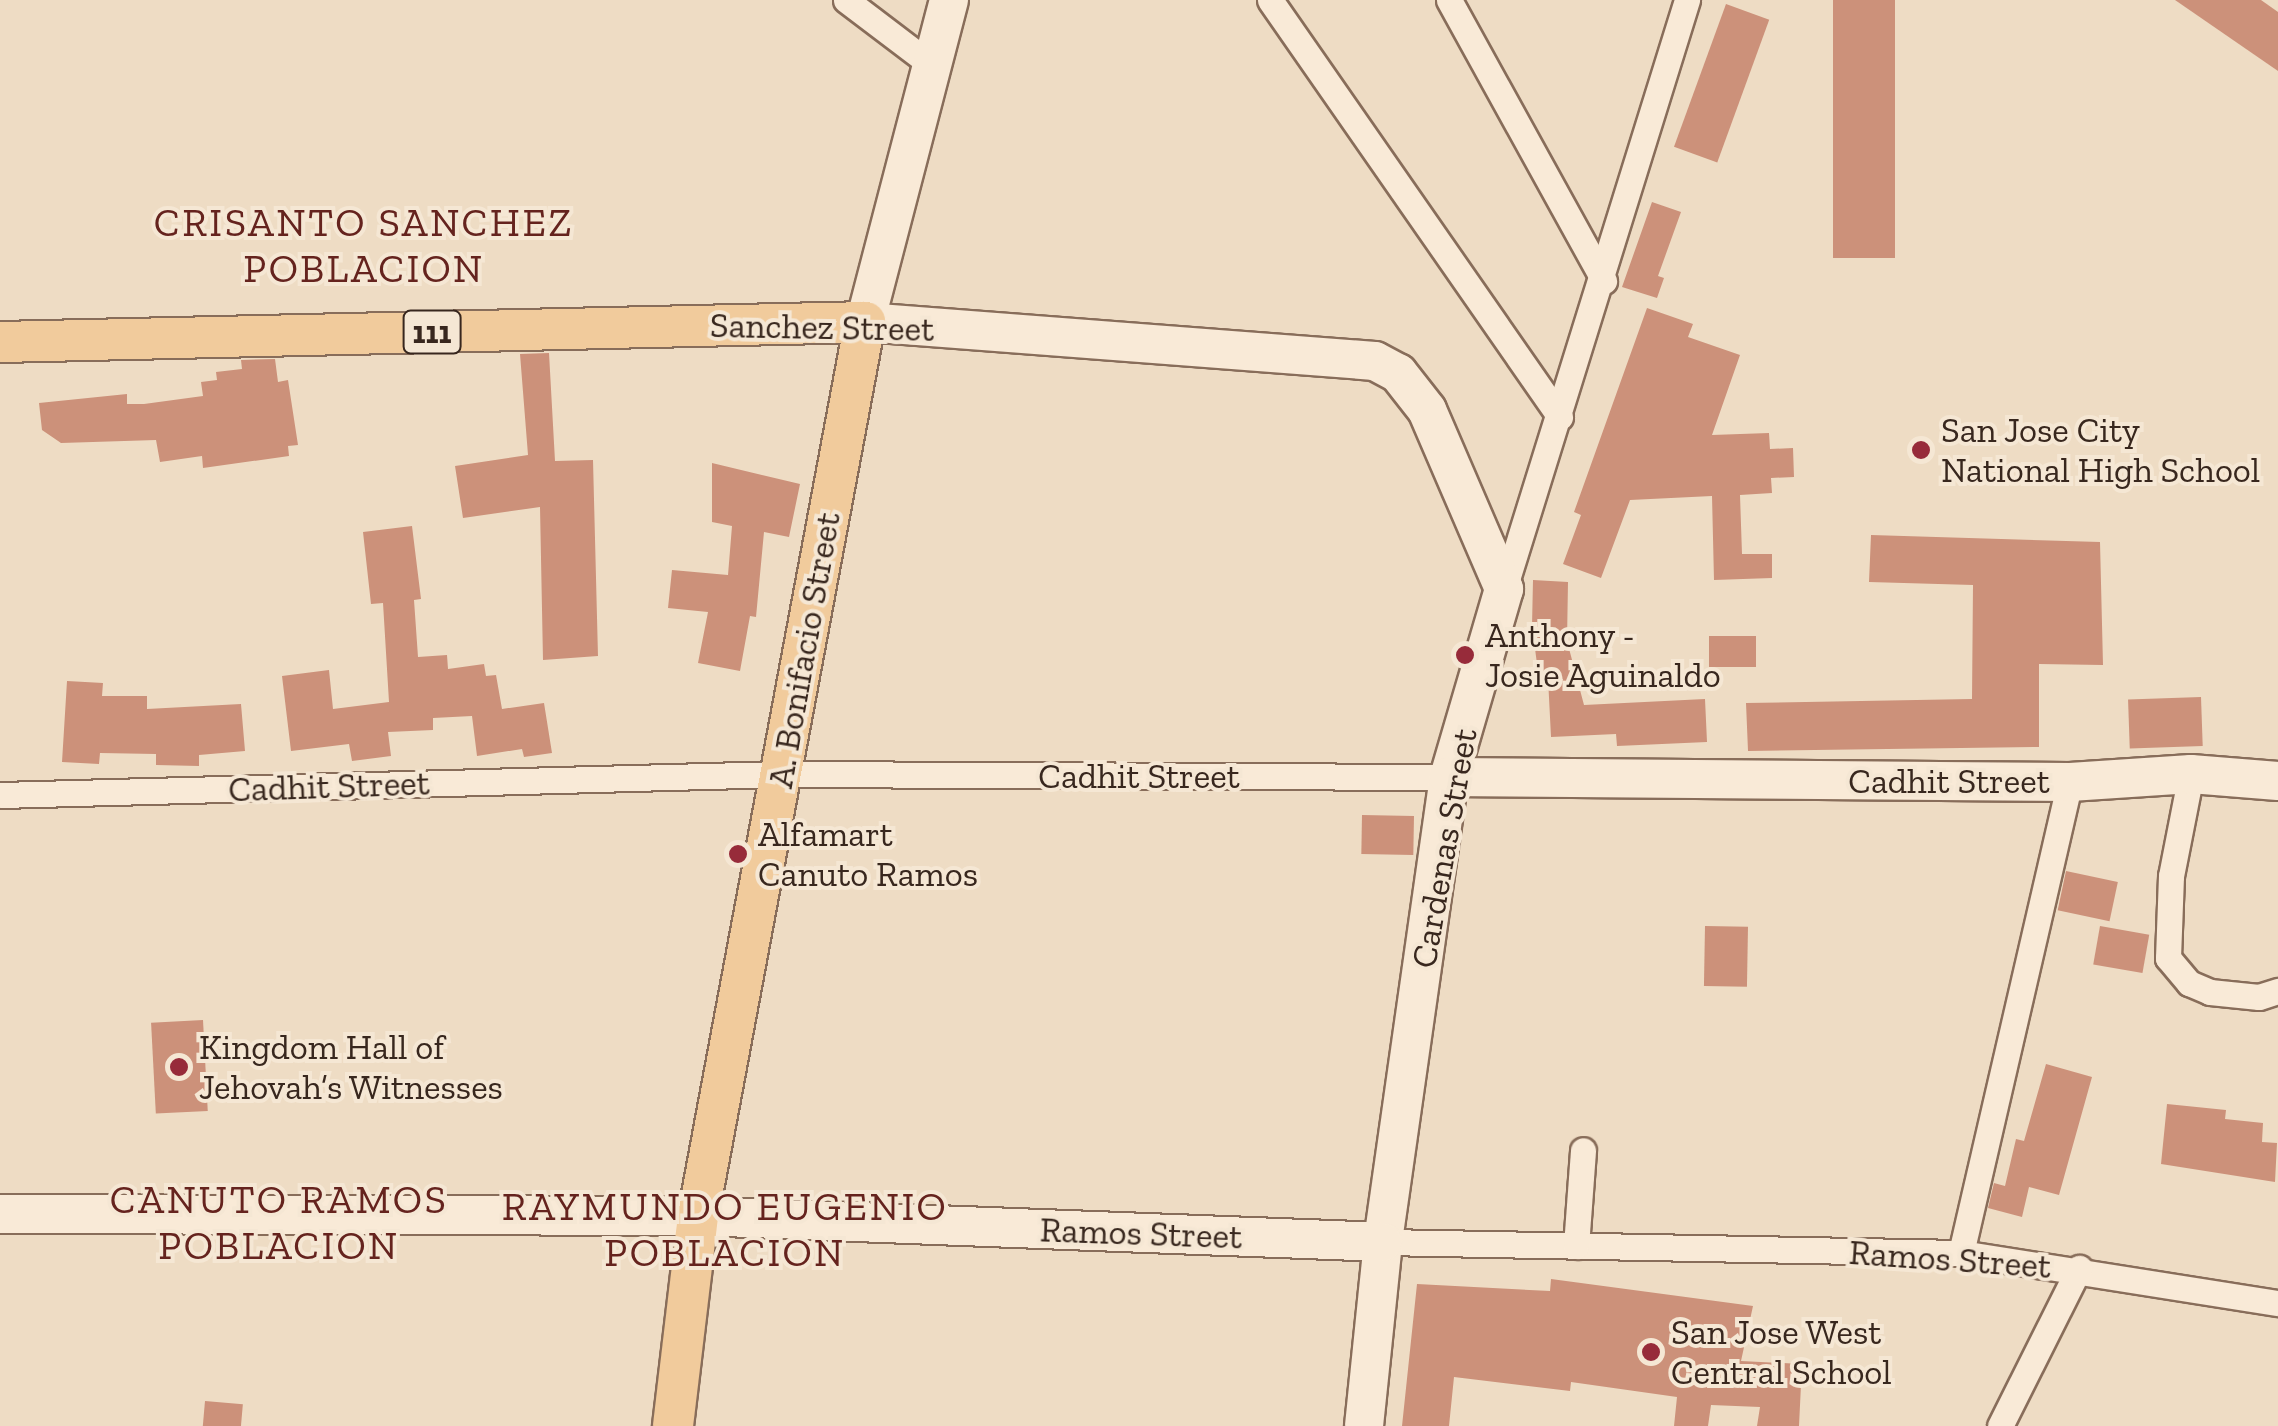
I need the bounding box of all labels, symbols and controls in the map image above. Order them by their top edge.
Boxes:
district label: CRISANTO SANCHEZ POBLACION [154,198,574,292]
street label: Sanchez Street [710,304,934,350]
road number: 111 [402,305,462,359]
place label: San Jose City National High School [1941,409,2260,491]
marker: San Jose City National High School [1910,439,1932,461]
street label: A. Bonifacio Street [759,509,849,791]
place label: Anthony - Josie Aguinaldo [1485,614,1722,696]
marker: Anthony - Josie Aguinaldo [1454,644,1476,666]
street label: Cardenas Street [1402,725,1486,971]
street label: Cadhit Street [1038,755,1240,797]
street label: Cadhit Street [1848,760,2050,802]
street label: Cadhit Street [228,762,430,810]
place label: Alfamart Canuto Ramos [758,813,978,895]
marker: Alfamart Canuto Ramos [727,843,749,865]
place label: Kingdom Hall of Jehovah’s Witnesses [199,1026,504,1108]
marker: Kingdom Hall of Jehovah’s Witnesses [168,1056,190,1078]
district label: CANUTO RAMOS POBLACION [110,1175,448,1269]
district label: RAYMUNDO EUGENIO POBLACION [502,1182,948,1276]
street label: Ramos Street [1039,1208,1243,1258]
street label: Ramos Street [1848,1231,2052,1287]
place label: San Jose West Central School [1671,1311,1892,1393]
marker: San Jose West Central School [1640,1341,1662,1363]

